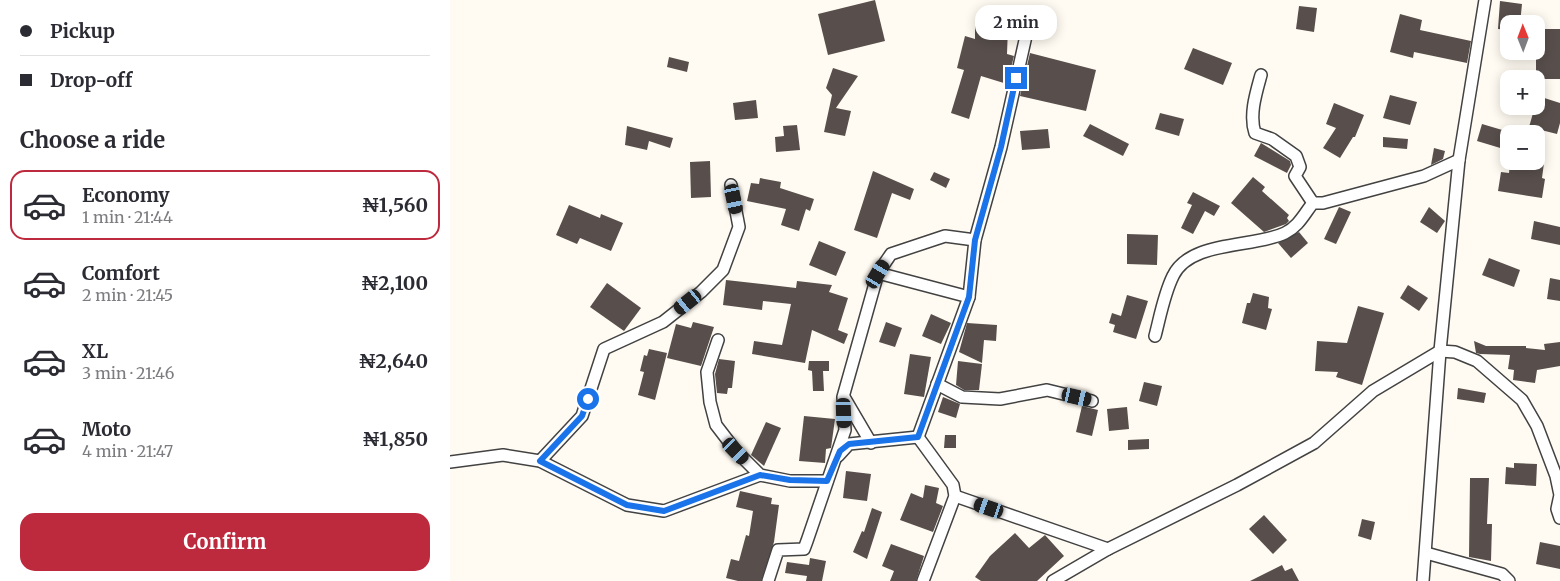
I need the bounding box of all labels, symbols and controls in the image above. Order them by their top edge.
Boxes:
callout: 2 min [975,5,1057,40]
text: 2 min [993,12,1039,32]
north arrow [1500,15,1545,60]
map controls [1500,15,1545,170]
text: Pickup [50,19,115,43]
route end [1005,67,1027,89]
text: Drop-off [50,68,132,92]
button: + [1500,70,1545,115]
button: − [1500,125,1545,170]
text: Choose a ride [20,126,165,154]
icon: car [22,183,67,228]
text: Economy [82,183,170,207]
car [723,183,744,215]
text: ₦1,560 [361,193,428,217]
text: 1 min · 21:44 [82,207,173,227]
car [863,257,892,291]
icon: car [22,261,67,306]
text: Comfort [82,261,160,285]
text: ₦2,100 [361,271,428,295]
text: 2 min · 21:45 [82,285,173,305]
car [671,287,704,317]
icon: car [22,339,67,384]
text: XL [82,339,108,363]
text: ₦2,640 [358,349,428,373]
text: 3 min · 21:46 [82,363,174,383]
car [1060,386,1093,408]
route start [577,388,599,410]
car [835,398,852,428]
icon: car [22,417,67,462]
text: Moto [82,417,131,441]
text: ₦1,850 [362,427,428,451]
car [720,435,751,467]
text: 4 min · 21:47 [82,441,173,461]
car [972,496,1005,520]
button: Confirm [20,513,430,571]

